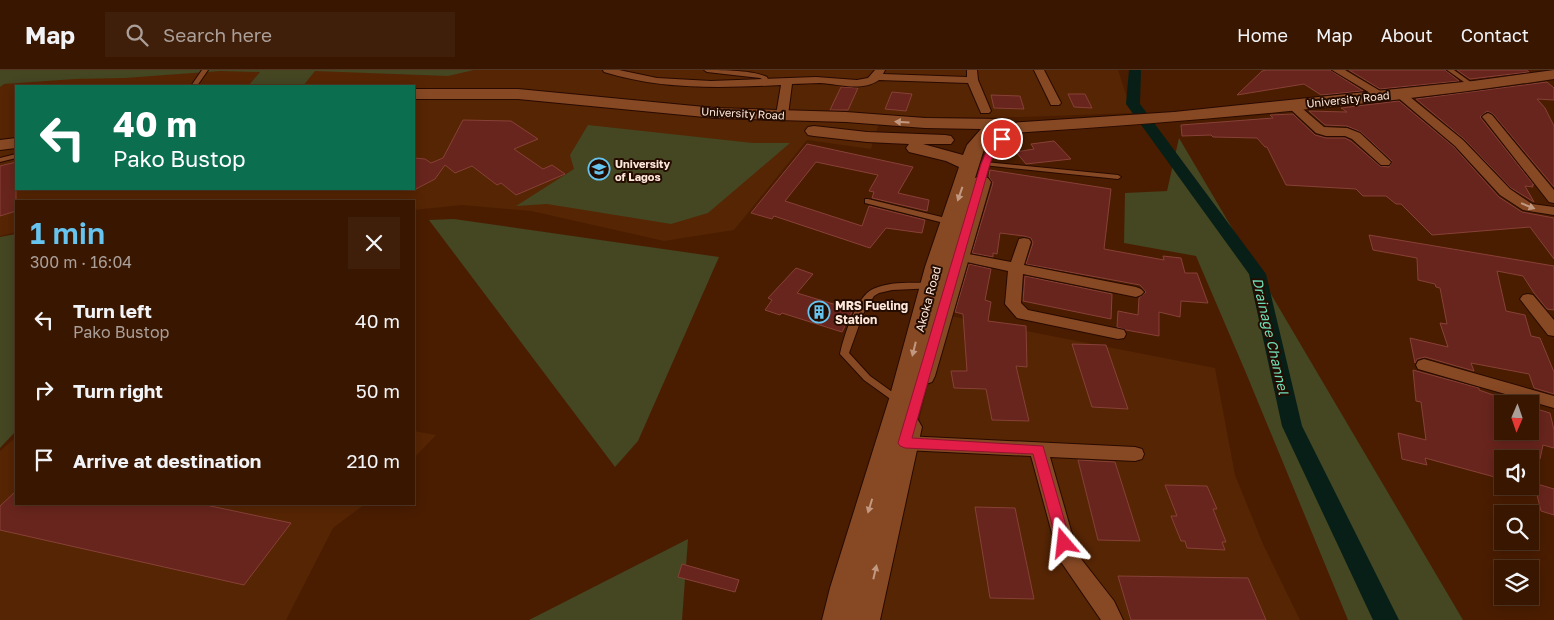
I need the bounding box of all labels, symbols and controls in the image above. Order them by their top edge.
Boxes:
search box [105,12,455,57]
text: Map [25,20,75,49]
icon: search [123,21,151,49]
text: Search here [163,23,272,46]
text: Home [1237,24,1288,46]
text: Map [1316,24,1353,46]
text: About [1381,24,1433,46]
text: Contact [1461,24,1529,46]
street label: University Road [1306,88,1390,110]
text: 40 m [113,103,197,145]
street label: University Road [701,104,785,122]
icon: left [30,105,95,170]
one-way arrow [894,117,910,125]
pin [981,118,1023,160]
icon: arrive [988,125,1016,153]
text: Pako Bustop [113,145,246,172]
school or university icon: University of Lagos [587,157,611,181]
place label: University of Lagos [615,157,671,183]
one-way arrow [956,186,964,201]
one-way arrow [1521,202,1536,210]
text: 1 min [30,215,105,251]
button: close [348,217,400,269]
text: 300 m · 16:04 [30,252,132,272]
street label: Akoka Road [912,264,944,334]
water label: Drainage Channel [1249,276,1293,397]
place label: MRS Fueling Station [835,298,908,327]
text: Turn left [73,299,152,322]
building icon: MRS Fueling Station [807,300,831,324]
icon: left [30,306,58,334]
text: 40 m [355,309,400,332]
text: Pako Bustop [73,322,169,342]
one-way arrow [910,342,918,357]
icon: right [30,376,58,404]
text: Turn right [73,379,163,402]
text: 50 m [356,379,400,402]
north arrow [1494,395,1539,440]
map controls [1494,395,1539,605]
icon: arrive [30,446,58,474]
text: Arrive at destination [73,449,261,472]
text: 210 m [346,449,400,472]
button: sound [1494,450,1539,495]
one-way arrow [865,498,873,513]
button: search [1494,505,1539,550]
position arrow [1037,516,1089,568]
button: layers [1494,560,1539,605]
one-way arrow [871,565,879,580]

